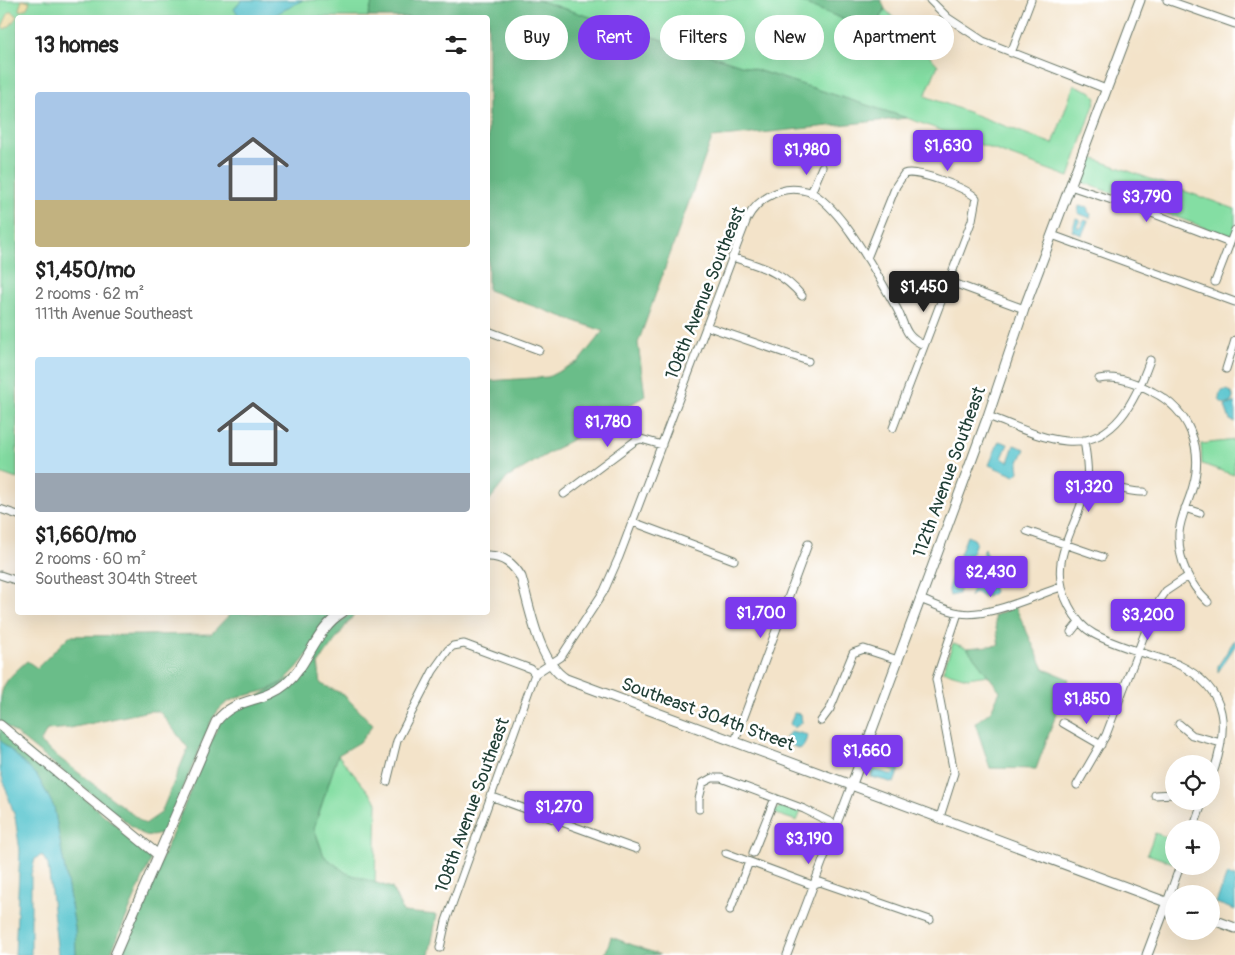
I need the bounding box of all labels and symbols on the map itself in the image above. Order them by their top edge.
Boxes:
pin: $1,630 [907,130,989,172]
pin: $1,980 [766,134,848,176]
pin: $3,790 [1106,180,1188,223]
street label: 108th Avenue Southeast [660,203,751,383]
pin: $1,450 [883,270,965,313]
street label: 112th Avenue Southeast [908,383,991,561]
pin: $1,780 [567,406,649,448]
pin: $1,320 [1048,470,1130,513]
pin: $2,430 [950,556,1032,598]
pin: $1,700 [720,596,802,639]
pin: $3,200 [1107,598,1189,641]
street label: Southeast 304th Street [618,672,798,757]
pin: $1,850 [1046,682,1128,725]
street label: 108th Avenue Southeast [430,714,515,896]
pin: $1,660 [826,734,908,777]
pin: $1,270 [518,790,600,833]
pin: $3,190 [768,822,850,865]

